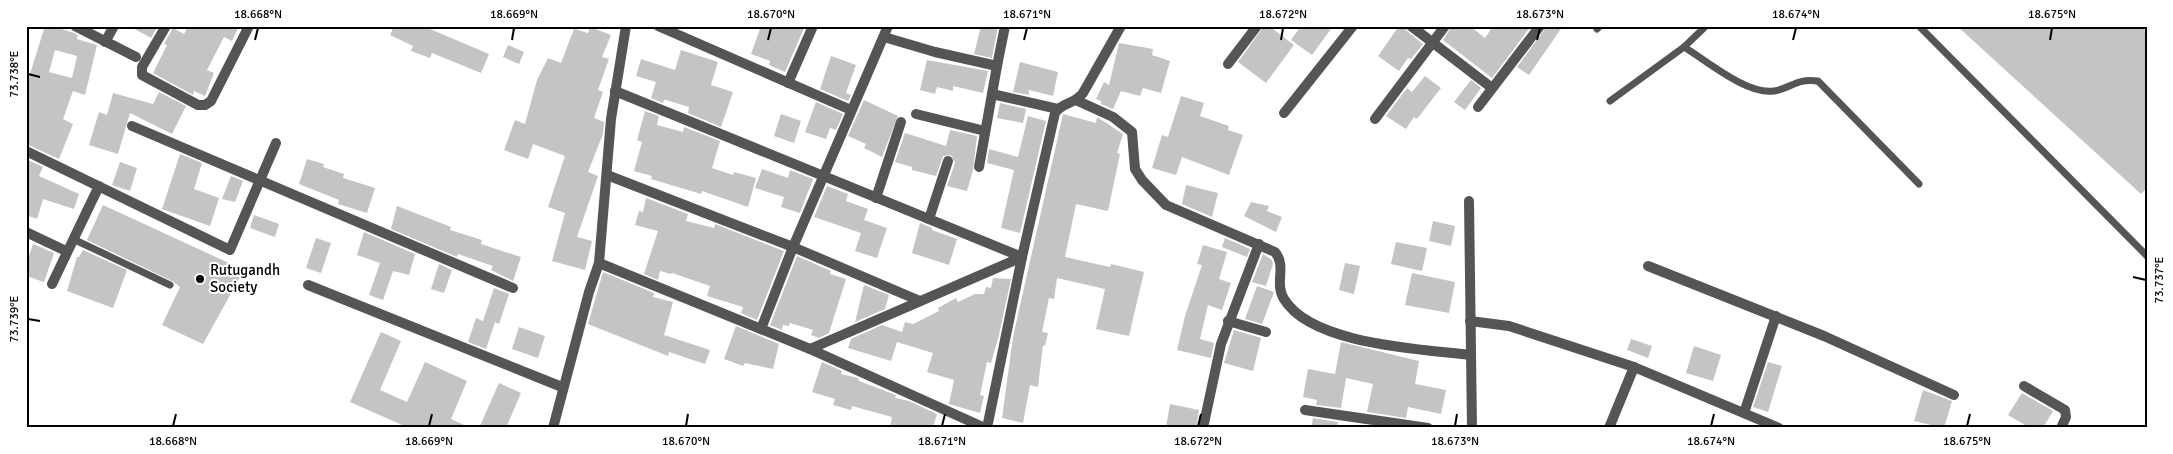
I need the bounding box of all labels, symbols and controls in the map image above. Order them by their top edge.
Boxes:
text: 18.668°N [234,7,282,22]
text: 18.669°N [490,7,538,22]
text: 18.670°N [747,7,795,22]
text: 18.671°N [1003,7,1051,22]
text: 18.672°N [1259,7,1307,22]
text: 18.673°N [1516,7,1564,22]
text: 18.674°N [1772,7,1820,22]
text: 18.675°N [2028,7,2076,22]
text: 73.738°E [7,50,22,97]
text: 73.737°E [2152,256,2167,303]
place label: Rutugandh Society [210,261,280,296]
marker: Rutugandh Society [194,273,206,285]
text: 73.739°E [7,295,22,342]
text: 18.668°N [149,434,197,449]
text: 18.669°N [405,434,453,449]
text: 18.670°N [662,434,710,449]
text: 18.671°N [918,434,966,449]
text: 18.672°N [1174,434,1222,449]
text: 18.673°N [1431,434,1479,449]
text: 18.674°N [1687,434,1735,449]
text: 18.675°N [1943,434,1991,449]

